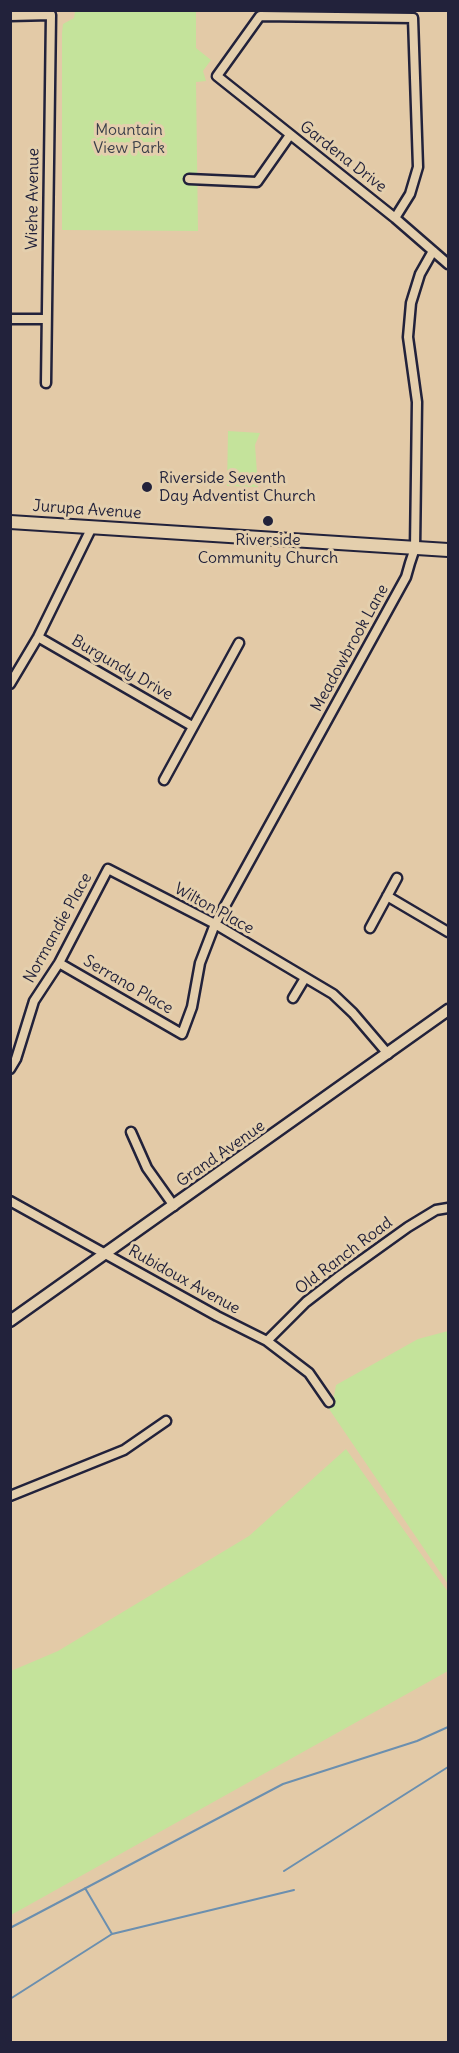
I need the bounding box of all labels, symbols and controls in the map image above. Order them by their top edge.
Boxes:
street label: Gardena Drive [296,117,390,197]
park label: Mountain View Park [93,120,165,158]
street label: Wiehe Avenue [23,148,43,250]
place label: Riverside Seventh Day Adventist Church [159,468,316,506]
marker: Riverside Seventh Day Adventist Church [140,480,154,494]
street label: Jurupa Avenue [32,497,142,523]
marker: Riverside Community Church [261,514,275,528]
place label: Riverside Community Church [198,530,338,568]
street label: Meadowbrook Lane [307,581,393,715]
street label: Burgundy Drive [68,631,176,705]
street label: Normandie Place [20,870,96,986]
street label: Wilton Place [171,879,257,939]
street label: Serrano Place [80,952,176,1018]
street label: Grand Avenue [173,1117,269,1191]
street label: Old Ranch Road [292,1213,396,1299]
street label: Rubidoux Avenue [125,1241,243,1319]

